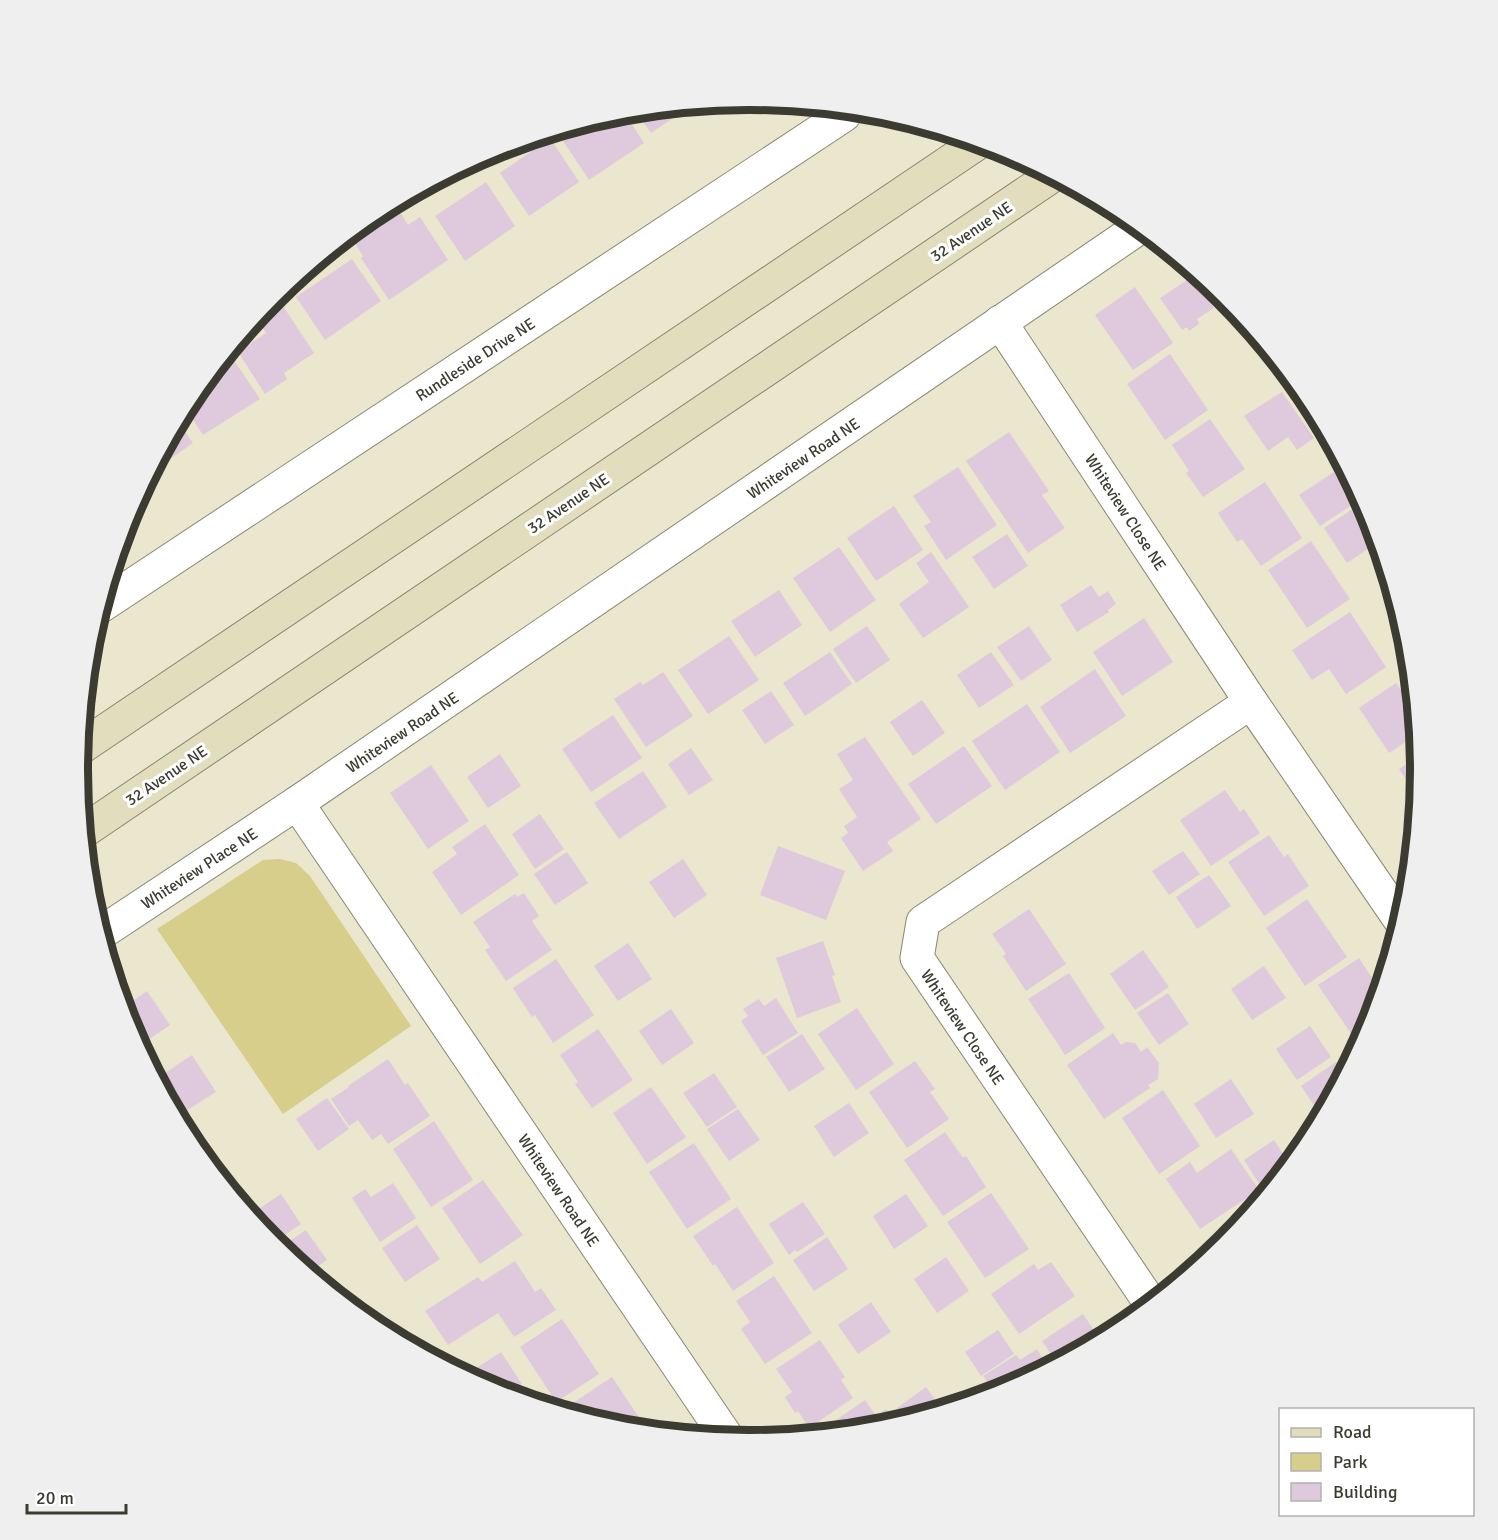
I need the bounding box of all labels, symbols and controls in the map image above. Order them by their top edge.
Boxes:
street label: 32 Avenue NE [927,197,1016,266]
street label: Rundleside Drive NE [412,314,539,406]
street label: Whiteview Road NE [743,414,864,504]
street label: Whiteview Close NE [1080,450,1170,575]
street label: 32 Avenue NE [524,469,613,538]
street label: Whiteview Road NE [342,688,463,778]
street label: 32 Avenue NE [122,741,211,810]
street label: Whiteview Place NE [138,824,262,914]
street label: Whiteview Close NE [916,966,1008,1089]
street label: Whiteview Road NE [513,1130,603,1251]
legend [1279,1408,1474,1516]
text: Road [1333,1421,1372,1443]
text: Park [1333,1451,1368,1473]
scale bar [27,1477,126,1515]
text: Building [1333,1481,1397,1503]
text: 20 m [36,1487,74,1509]

